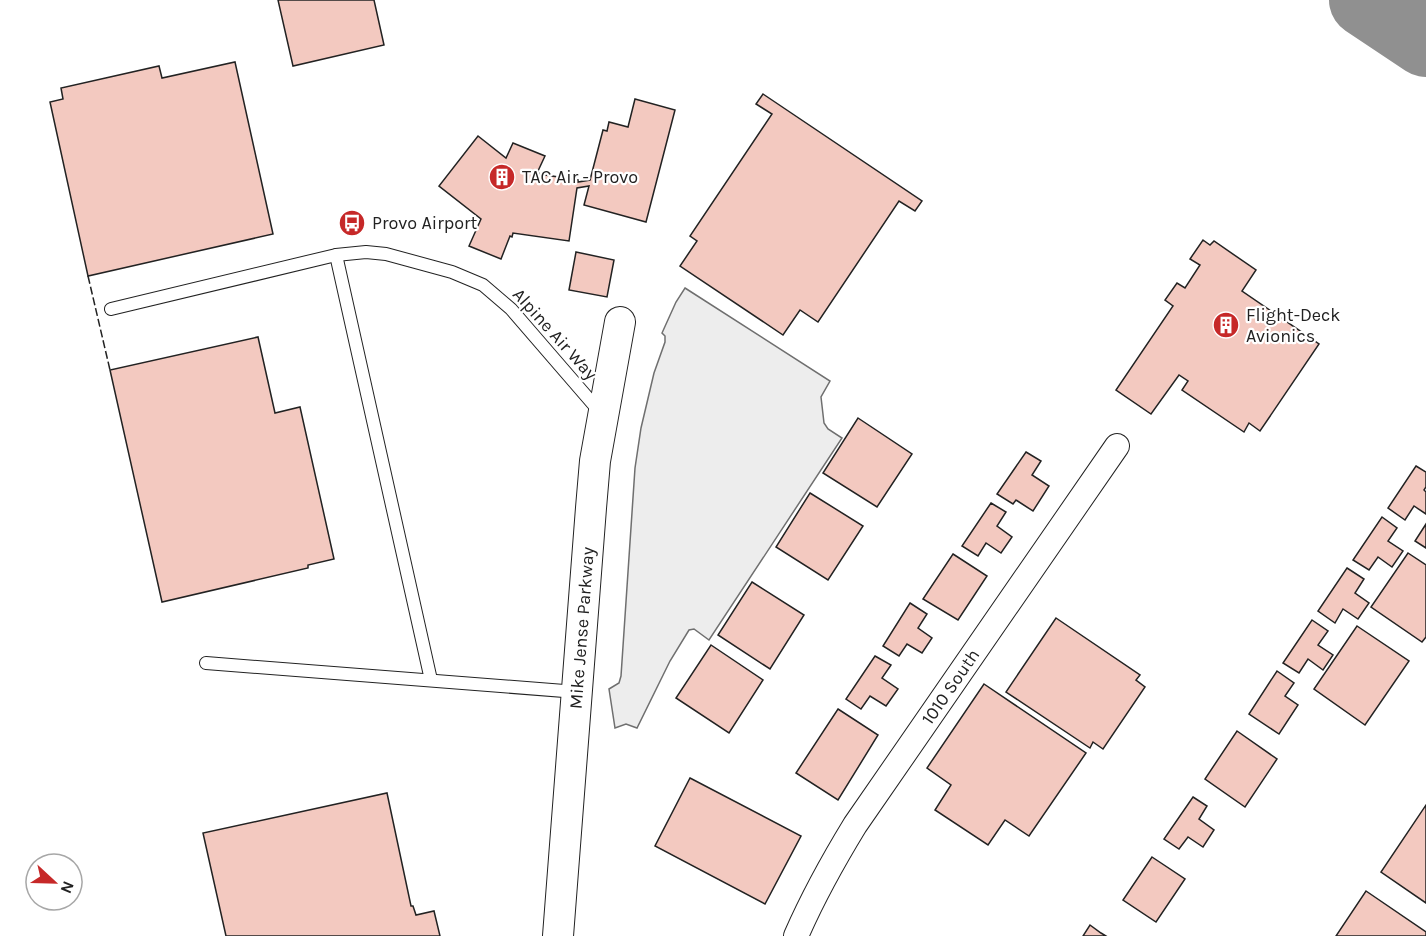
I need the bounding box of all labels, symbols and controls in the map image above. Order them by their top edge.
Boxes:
building icon: TAC Air - Provo [487,162,517,192]
place label: TAC Air - Provo [522,166,638,188]
bus stop icon: Provo Airport [337,208,367,238]
place label: Provo Airport [372,212,478,234]
street label: Alpine Air Way [508,284,602,385]
place label: Flight-Deck Avionics [1246,304,1340,347]
building icon: Flight-Deck Avionics [1211,310,1241,340]
street label: Mike Jense Parkway [565,545,599,710]
street label: 1010 South [917,645,984,729]
north arrow [24,852,84,912]
text: N [56,879,78,896]

